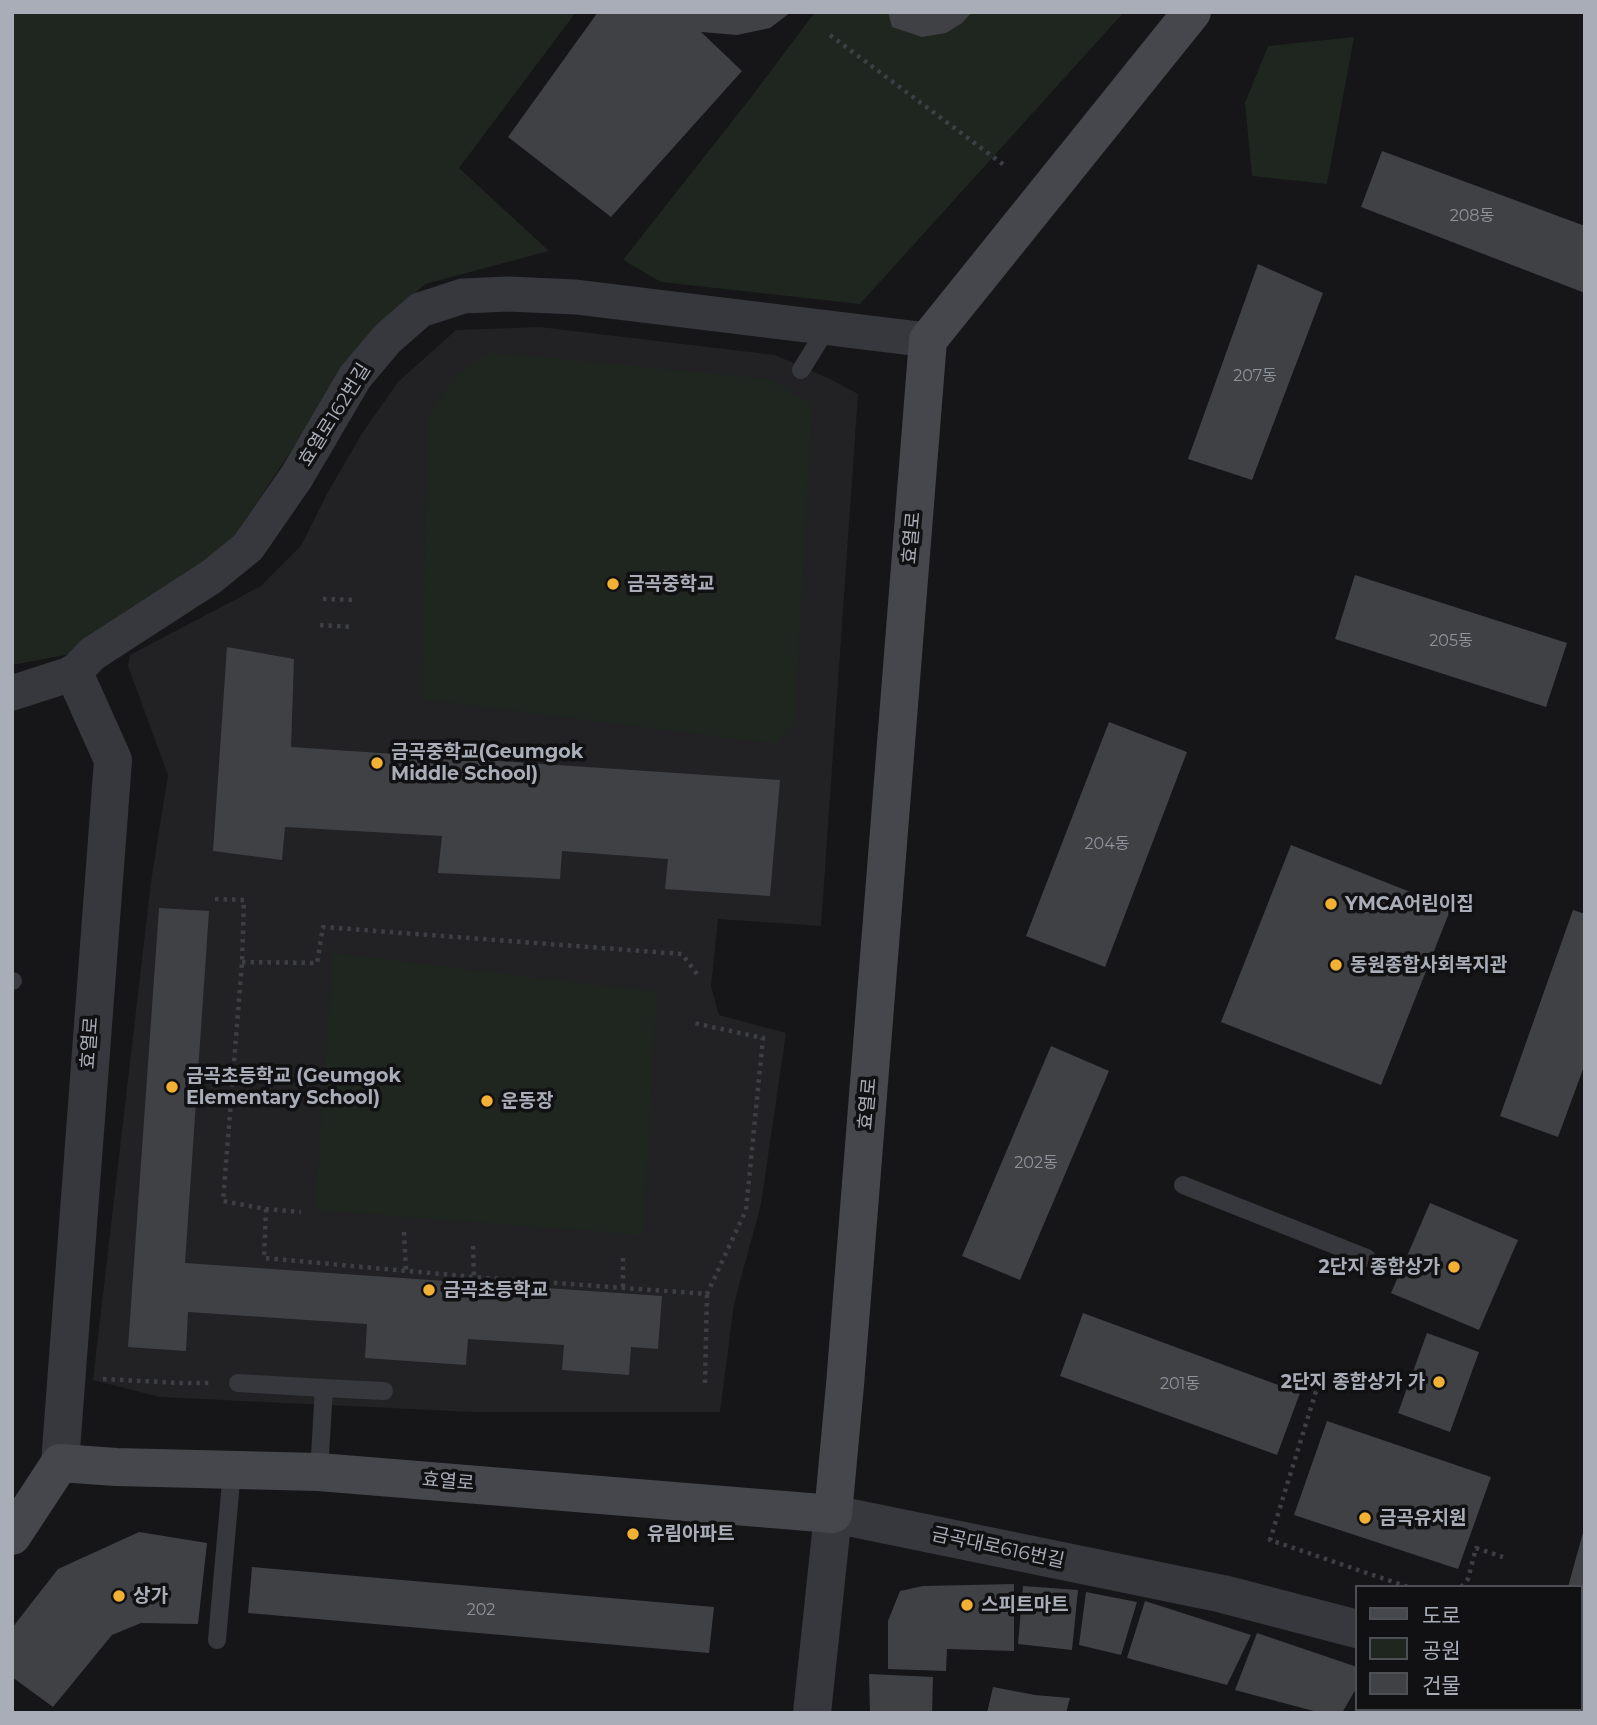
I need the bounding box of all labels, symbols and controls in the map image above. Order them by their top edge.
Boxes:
house number: 208동 [1450,206,1494,226]
street label: 효열로162번길 [294,360,376,470]
house number: 207동 [1233,366,1277,386]
street label: 효열로 [898,511,926,565]
place label: 금곡중학교 [627,573,714,595]
marker: 금곡중학교 [605,576,621,592]
house number: 205동 [1429,631,1473,651]
place label: 금곡중학교(Geumgok Middle School) [391,741,583,785]
marker: 금곡중학교(Geumgok Middle School) [369,755,385,771]
house number: 204동 [1085,834,1129,854]
place label: YMCA어린이집 [1345,893,1474,915]
marker: YMCA어린이집 [1323,896,1339,912]
place label: 동원종합사회복지관 [1350,954,1507,976]
marker: 동원종합사회복지관 [1328,957,1344,973]
street label: 효열로 [77,1016,103,1070]
place label: 금곡초등학교 (Geumgok Elementary School) [186,1065,401,1109]
street label: 효열로 [854,1077,882,1131]
marker: 금곡초등학교 (Geumgok Elementary School) [164,1079,180,1095]
place label: 운동장 [501,1090,553,1112]
marker: 운동장 [479,1093,495,1109]
house number: 202동 [1014,1153,1058,1173]
place label: 2단지 종합상가 [1319,1256,1440,1278]
marker: 2단지 종합상가 [1446,1259,1462,1275]
place label: 금곡초등학교 [443,1279,548,1301]
marker: 금곡초등학교 [421,1282,437,1298]
place label: 2단지 종합상가 가 [1281,1371,1425,1393]
house number: 201동 [1160,1374,1200,1394]
marker: 2단지 종합상가 가 [1431,1374,1447,1390]
street label: 효열로 [421,1468,475,1496]
place label: 금곡유치원 [1379,1507,1466,1529]
marker: 금곡유치원 [1357,1510,1373,1526]
place label: 유림아파트 [647,1523,734,1545]
street label: 금곡대로616번길 [930,1523,1066,1573]
marker: 유림아파트 [625,1526,641,1542]
place label: 상가 [133,1585,168,1607]
legend [1356,1585,1583,1711]
marker: 상가 [111,1588,127,1604]
place label: 스피트마트 [981,1594,1068,1616]
marker: 스피트마트 [959,1597,975,1613]
house number: 202 [467,1600,495,1620]
text: 도로 [1422,1603,1461,1628]
text: 공원 [1422,1638,1461,1663]
text: 건물 [1422,1673,1461,1698]

